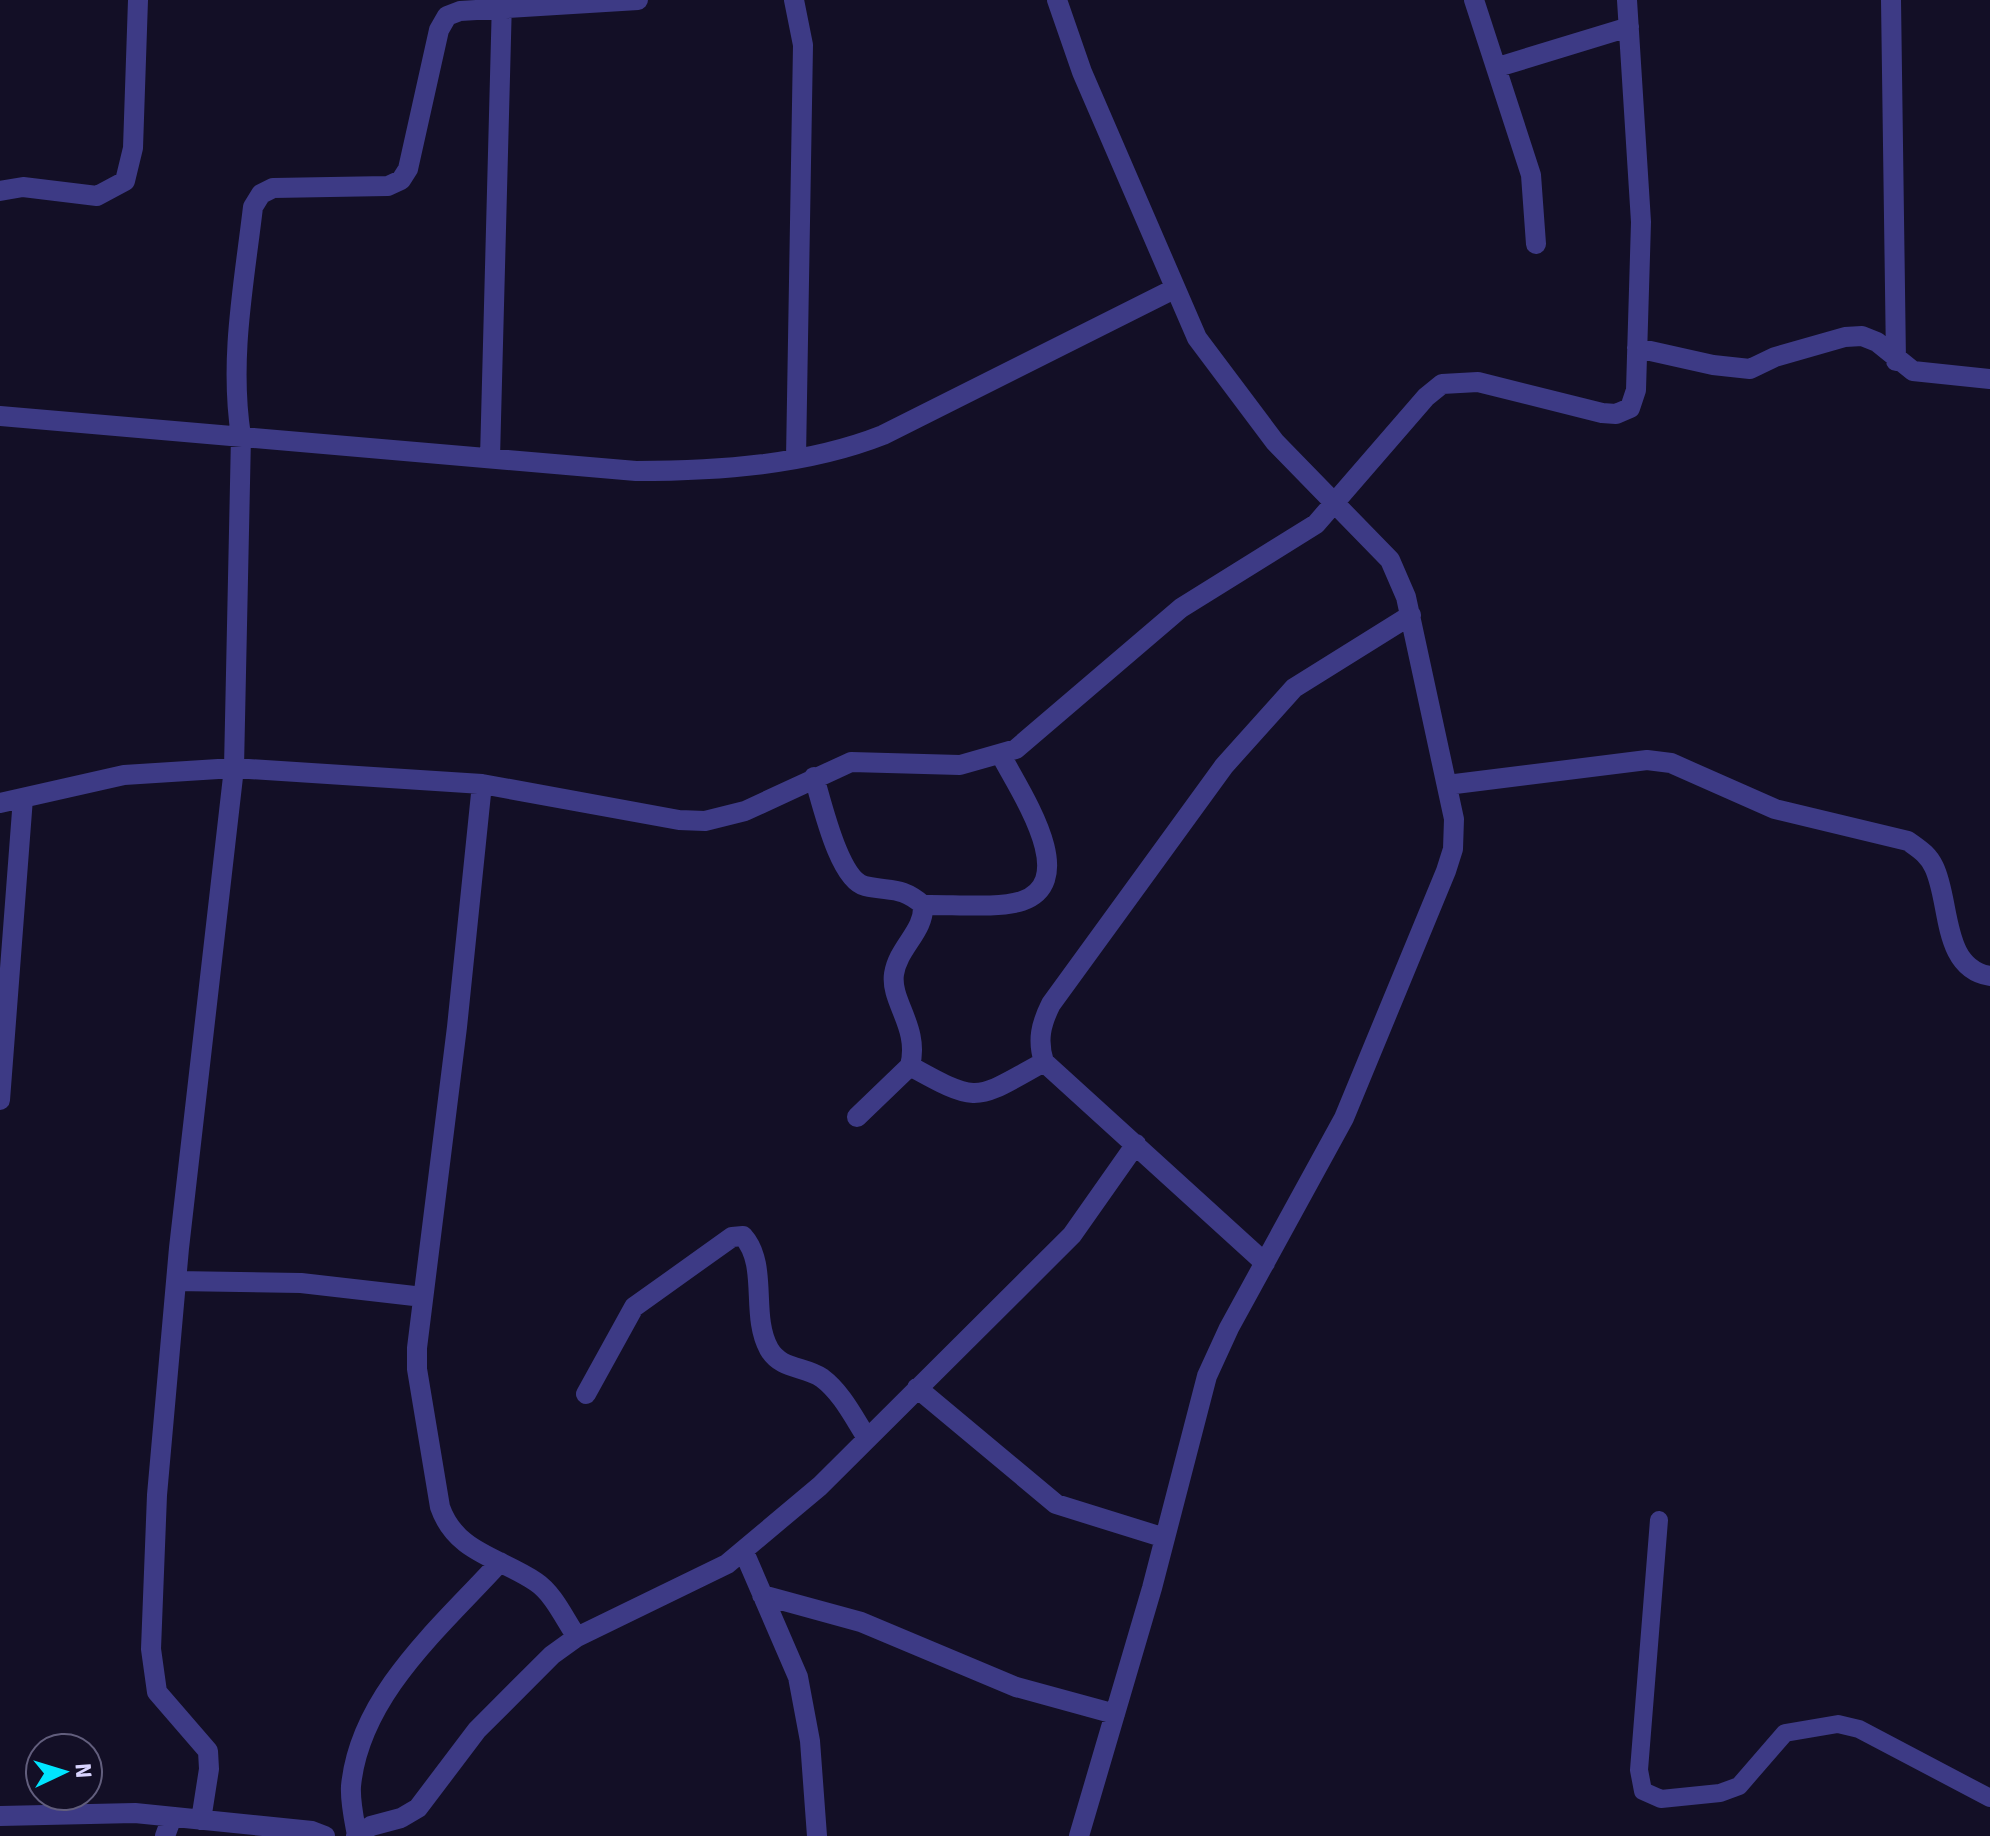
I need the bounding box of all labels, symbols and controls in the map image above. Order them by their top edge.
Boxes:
north arrow [24,1732,104,1812]
text: N [69,1762,97,1779]

